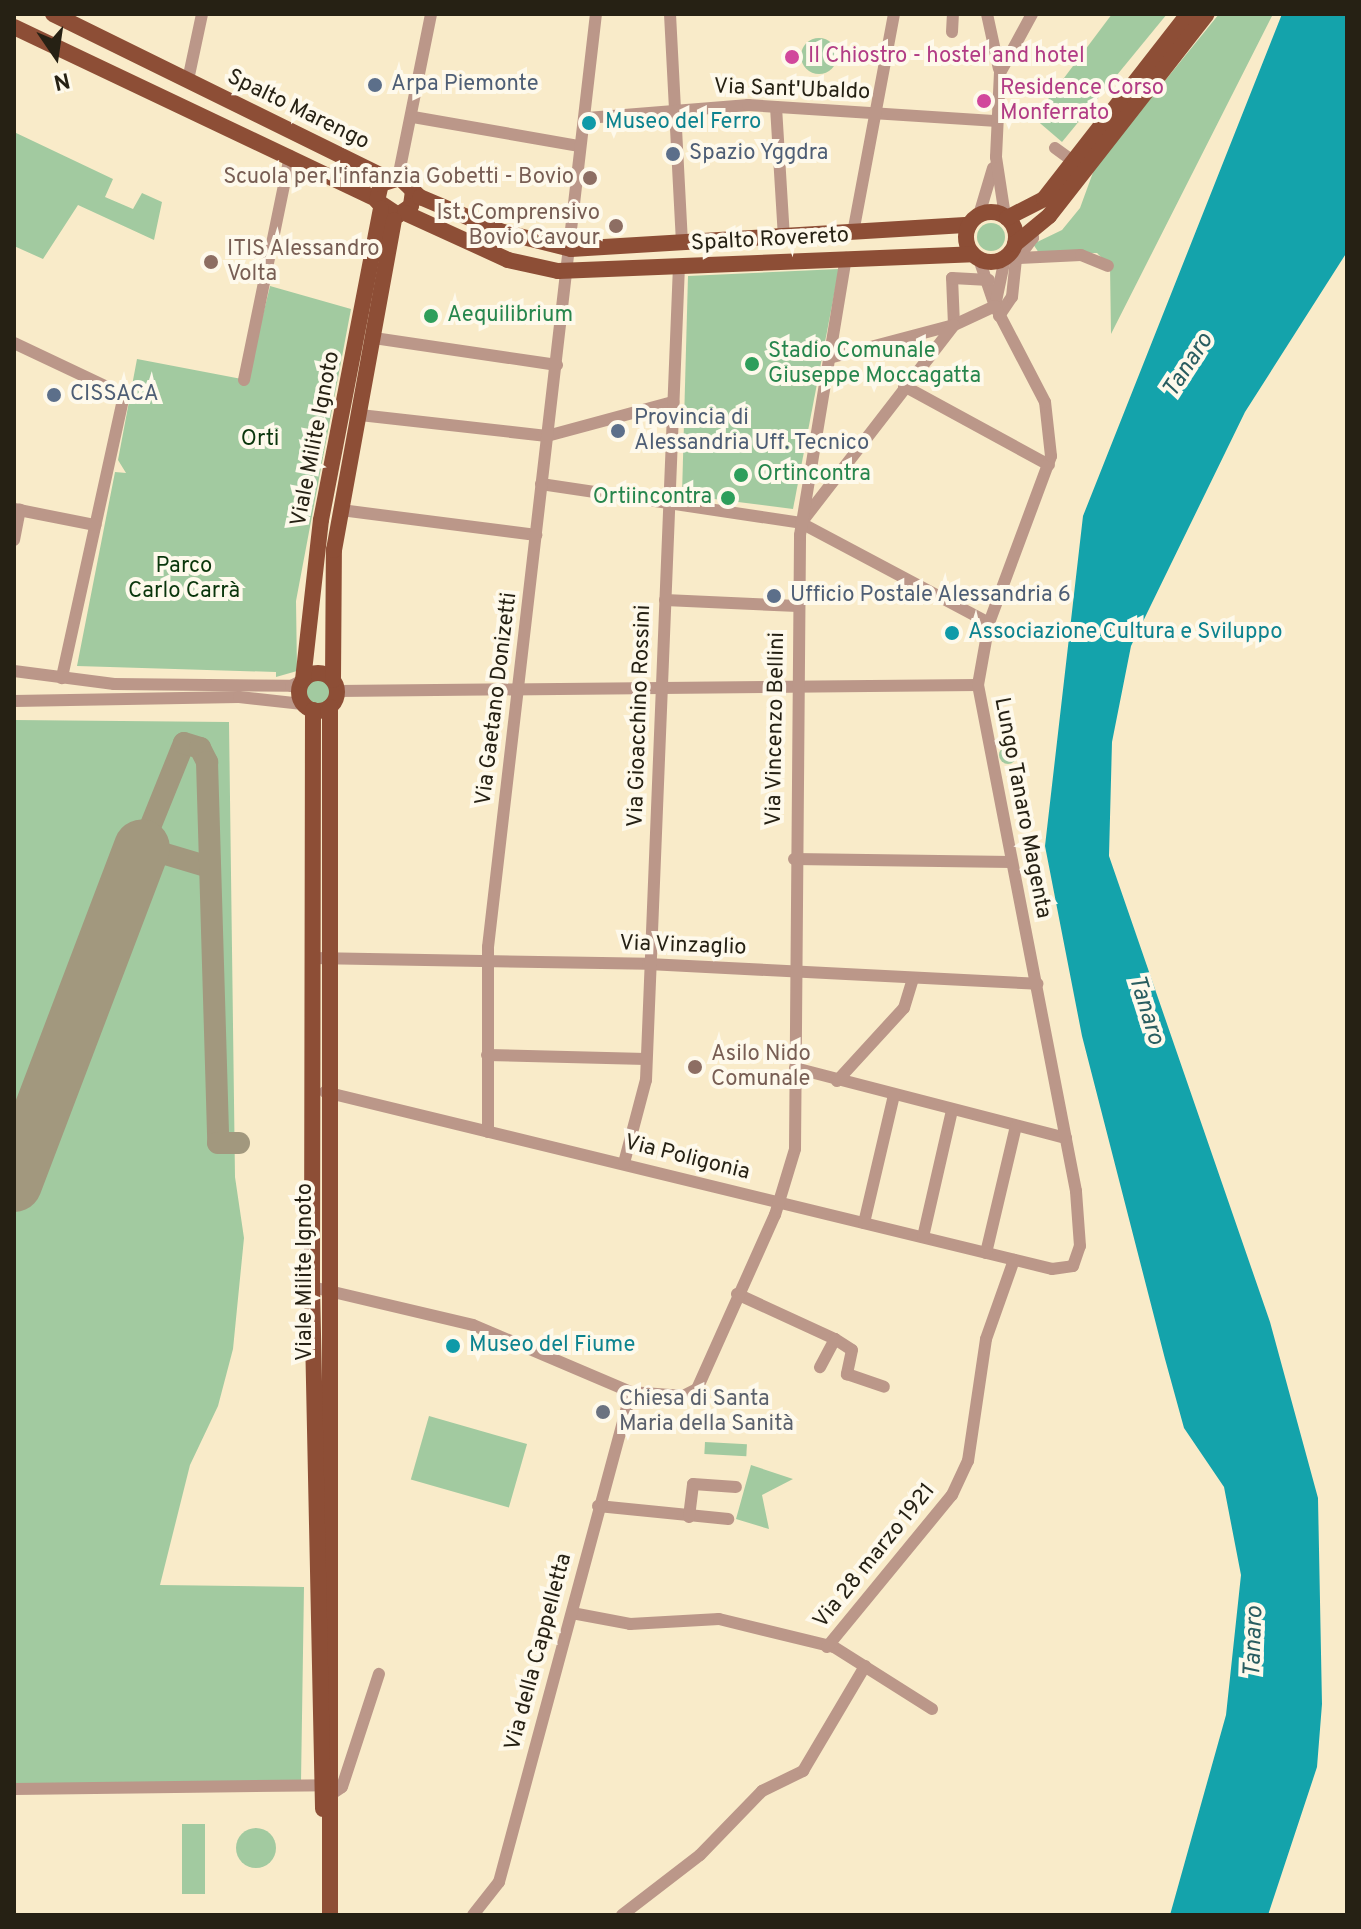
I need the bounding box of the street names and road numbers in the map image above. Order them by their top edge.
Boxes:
street label: Spalto Marengo [223,64,373,156]
street label: Via Sant'Ubaldo [713,74,871,106]
street label: Spalto Rovereto [690,223,850,257]
street label: Viale Milite Ignoto [286,349,346,529]
street label: Via Gaetano Donizetti [471,591,523,807]
street label: Via Gioacchino Rossini [623,604,657,828]
street label: Via Vincenzo Bellini [761,631,791,827]
street label: Lungo Tanaro Magenta [988,695,1056,921]
street label: Via Vinzaglio [619,931,747,961]
street label: Via Poligonia [622,1130,752,1186]
street label: Viale Milite Ignoto [293,1183,319,1361]
street label: Via 28 marzo 1921 [808,1478,942,1634]
street label: Via della Cappelletta [500,1551,578,1753]

